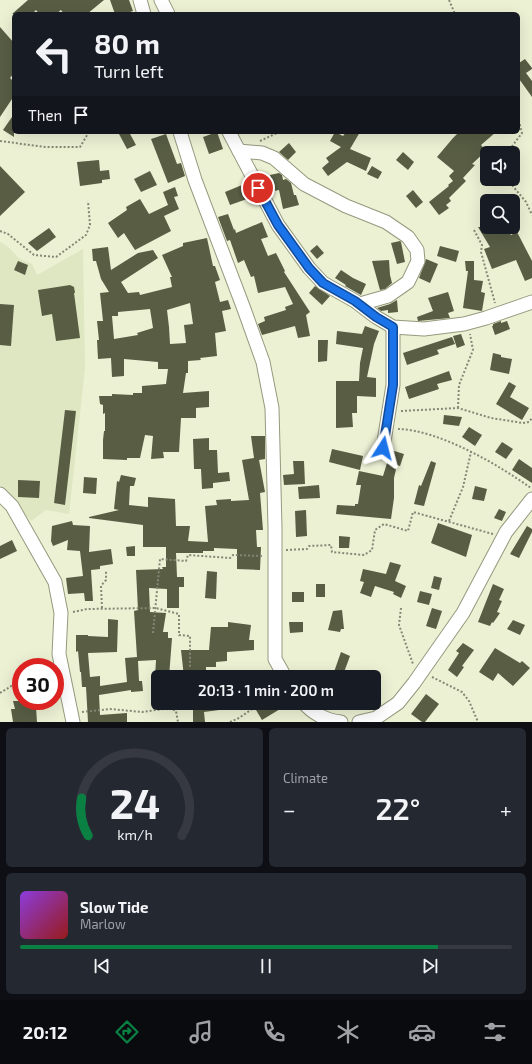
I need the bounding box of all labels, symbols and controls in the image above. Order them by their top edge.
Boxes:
text: 80 m [94,26,160,60]
icon: left [28,28,80,80]
text: Turn left [94,60,164,82]
icon: arrive [70,104,92,126]
text: Then [28,106,62,124]
map controls [480,146,520,234]
button: sound [480,146,520,186]
pin [241,171,275,205]
icon: arrive [247,177,269,199]
button: search [480,194,520,234]
position arrow [362,427,404,469]
speed limit sign: 30 [12,658,64,710]
text: 20:13 · 1 min · 200 m [198,681,334,699]
text: Climate [283,770,328,786]
text: 24 [109,776,160,826]
text: 22° [375,790,420,826]
text: − [283,796,296,822]
text: + [500,796,512,822]
text: km/h [117,825,152,842]
text: Slow Tide [80,898,148,916]
text: Marlow [80,916,126,932]
icon: previous [91,955,113,977]
icon: pause [255,955,277,977]
icon: next [419,955,441,977]
icon: directions [113,1018,141,1046]
icon: music [187,1018,215,1046]
icon: phone [260,1018,288,1046]
icon: climate [334,1018,362,1046]
icon: car [408,1018,436,1046]
icon: filters [481,1018,509,1046]
text: 20:12 [23,1021,67,1043]

